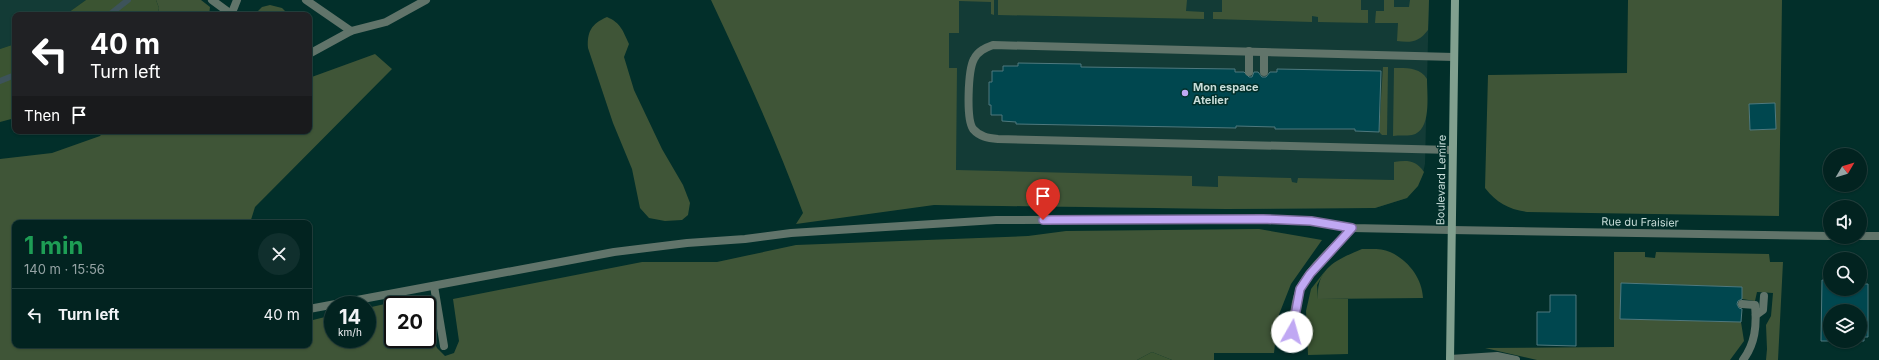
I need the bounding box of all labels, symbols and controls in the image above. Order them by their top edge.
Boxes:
text: 40 m [90,27,160,61]
icon: left [24,28,76,80]
text: Turn left [90,61,160,82]
place label: Mon espace Atelier [1193,80,1259,107]
marker: Mon espace Atelier [1180,88,1190,98]
icon: arrive [68,104,90,126]
text: Then [24,106,60,125]
street label: Boulevard Lemire [1433,135,1449,225]
north arrow [1823,148,1867,192]
map controls [1823,148,1867,348]
pin [1026,179,1060,220]
icon: arrive [1032,185,1054,207]
button: sound [1823,200,1867,244]
street label: Rue du Fraisier [1601,214,1679,230]
text: 1 min [24,231,83,260]
button: close [258,233,300,275]
button: search [1823,252,1867,296]
text: 140 m · 15:56 [24,261,105,277]
speed limit sign: 20 [384,296,436,348]
icon: left [24,304,46,326]
button: layers [1823,304,1867,348]
text: Turn left [58,305,119,324]
text: 40 m [263,305,300,324]
text: 14 [339,305,361,329]
position arrow [1271,311,1313,353]
text: km/h [338,326,362,338]

